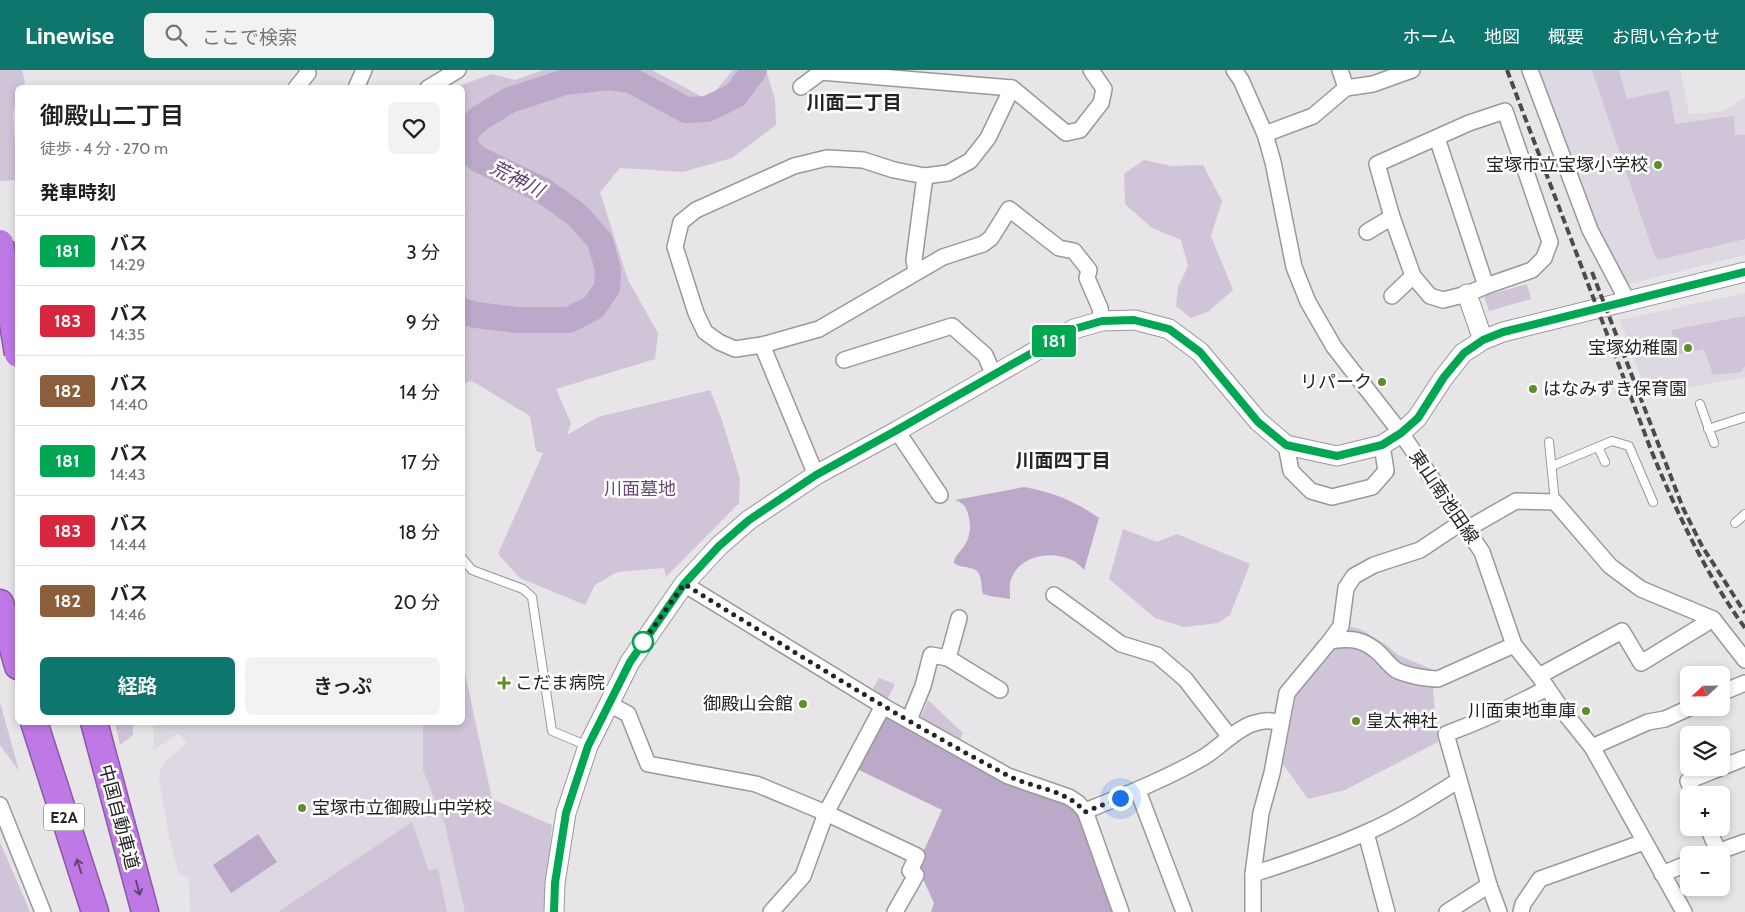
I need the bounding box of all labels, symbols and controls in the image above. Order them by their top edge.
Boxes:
search box [144,13,494,58]
text: Linewise [25,21,114,50]
icon: search [162,21,190,49]
text: ここで検索 [202,26,297,49]
text: ホーム [1403,26,1456,48]
text: 地図 [1484,26,1520,48]
text: 概要 [1548,26,1584,48]
text: お問い合わせ [1612,26,1720,48]
district label: 川面二丁目 [806,91,902,114]
text: 御殿山二丁目 [40,101,184,130]
button: heart [388,102,440,154]
text: 徒歩 · 4 分 · 270 m [40,139,168,158]
place label: 宝塚市立宝塚小学校 [1486,154,1648,176]
water label: 荒神川 [486,156,549,203]
marker: 宝塚市立宝塚小学校 [1652,159,1664,171]
text: 発車時刻 [40,181,116,204]
text: バス [110,232,148,255]
text: 181 [55,240,80,262]
text: 3 分 [406,241,440,264]
text: 14:29 [110,255,145,274]
text: バス [110,302,148,325]
text: 183 [54,310,81,332]
text: 9 分 [406,311,440,334]
text: 14:35 [110,325,145,344]
line badge: 181 [1025,325,1083,357]
text: 181 [1042,330,1066,352]
place label: 宝塚幼稚園 [1588,337,1678,359]
marker: 宝塚幼稚園 [1682,342,1694,354]
place label: リパーク [1300,371,1372,393]
text: バス [110,372,148,395]
marker: リパーク [1376,376,1388,388]
place label: はなみずき保育園 [1543,378,1687,400]
text: 182 [54,380,81,402]
text: 14 分 [400,381,440,404]
marker: はなみずき保育園 [1527,383,1539,395]
text: 14:40 [110,395,148,414]
text: バス [110,442,148,465]
street label: 東山南池田線 [1405,446,1483,548]
district label: 川面四丁目 [1015,449,1111,472]
text: 181 [55,450,80,472]
text: 17 分 [401,451,440,474]
text: 14:43 [110,465,146,484]
park label: 川面墓地 [604,478,676,500]
text: バス [110,512,148,535]
text: 183 [54,520,81,542]
text: 18 分 [399,521,440,544]
text: 14:44 [110,535,146,554]
text: バス [110,582,148,605]
text: 182 [54,590,81,612]
text: 20 分 [394,591,440,614]
text: 14:46 [110,605,146,624]
unlabelled marker [632,631,654,653]
button: 経路 [40,657,235,715]
button: きっぷ [245,657,440,715]
north arrow [1680,666,1730,716]
map controls [1680,666,1730,896]
place label: こだま病院 [515,672,605,694]
marker: こだま病院 [497,676,511,690]
place label: 御殿山会館 [703,693,793,715]
marker: 御殿山会館 [797,698,809,710]
place label: 川面東地車庫 [1468,700,1576,722]
marker: 川面東地車庫 [1580,705,1592,717]
place label: 皇太神社 [1366,710,1438,732]
marker: 皇太神社 [1350,715,1362,727]
button: layers [1680,726,1730,776]
street label: 中国自動車道 [94,762,144,872]
your location [1108,786,1133,811]
button: + [1680,786,1730,836]
place label: 宝塚市立御殿山中学校 [312,797,492,819]
marker: 宝塚市立御殿山中学校 [296,802,308,814]
road number: E2A [44,804,84,830]
button: − [1680,846,1730,896]
one-way arrow [74,858,84,874]
one-way arrow [134,880,144,896]

